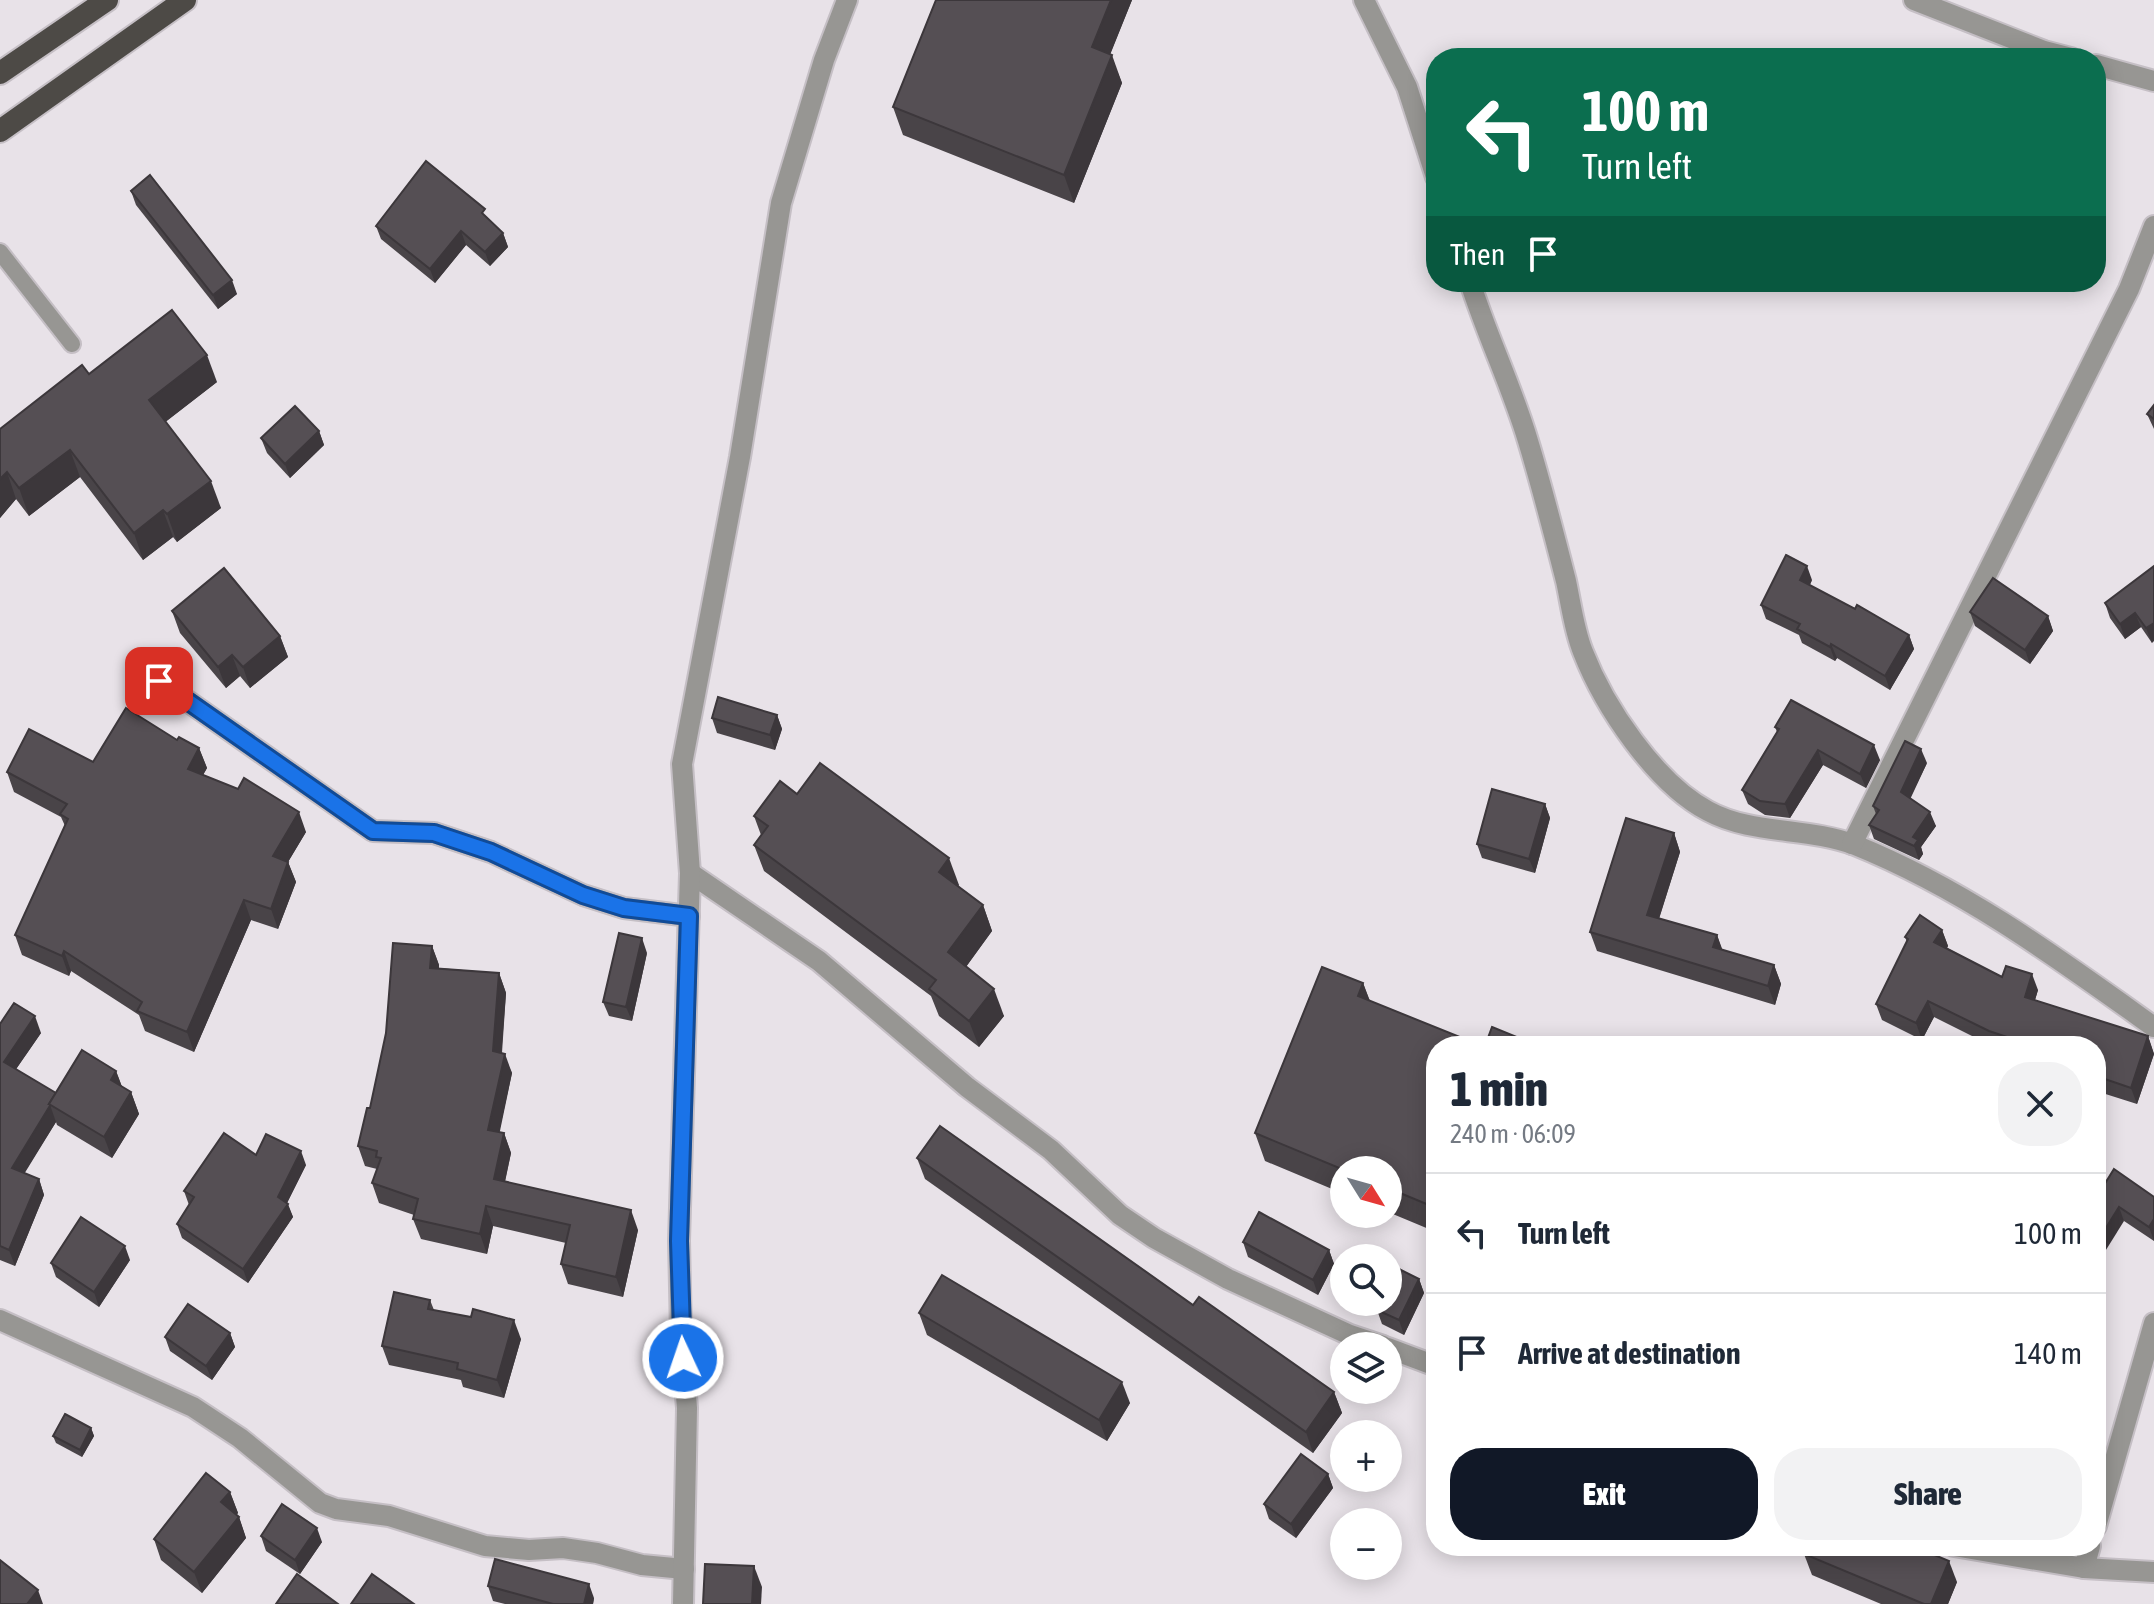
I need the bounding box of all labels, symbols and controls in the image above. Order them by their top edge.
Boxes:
text: 100 m [1582,79,1709,143]
icon: left [1450,80,1554,184]
text: Turn left [1582,145,1692,187]
icon: arrive [1521,232,1565,276]
text: Then [1450,237,1505,271]
pin [125,647,193,715]
icon: arrive [137,659,181,703]
text: 1 min [1450,1061,1548,1116]
button: close [1998,1062,2082,1146]
text: 240 m · 06:09 [1450,1119,1576,1149]
north arrow [1330,1156,1402,1228]
map controls [1330,1156,1402,1580]
icon: left [1450,1211,1494,1255]
text: Turn left [1518,1216,1610,1250]
text: 100 m [2014,1216,2082,1250]
button: search [1330,1244,1402,1316]
position arrow [641,1316,725,1400]
icon: arrive [1450,1331,1494,1375]
button: layers [1330,1332,1402,1404]
text: Arrive at destination [1518,1336,1740,1370]
text: 140 m [2014,1336,2082,1370]
button: + [1330,1420,1402,1492]
button: Exit [1450,1448,1758,1540]
button: Share [1774,1448,2082,1540]
button: − [1330,1508,1402,1580]

